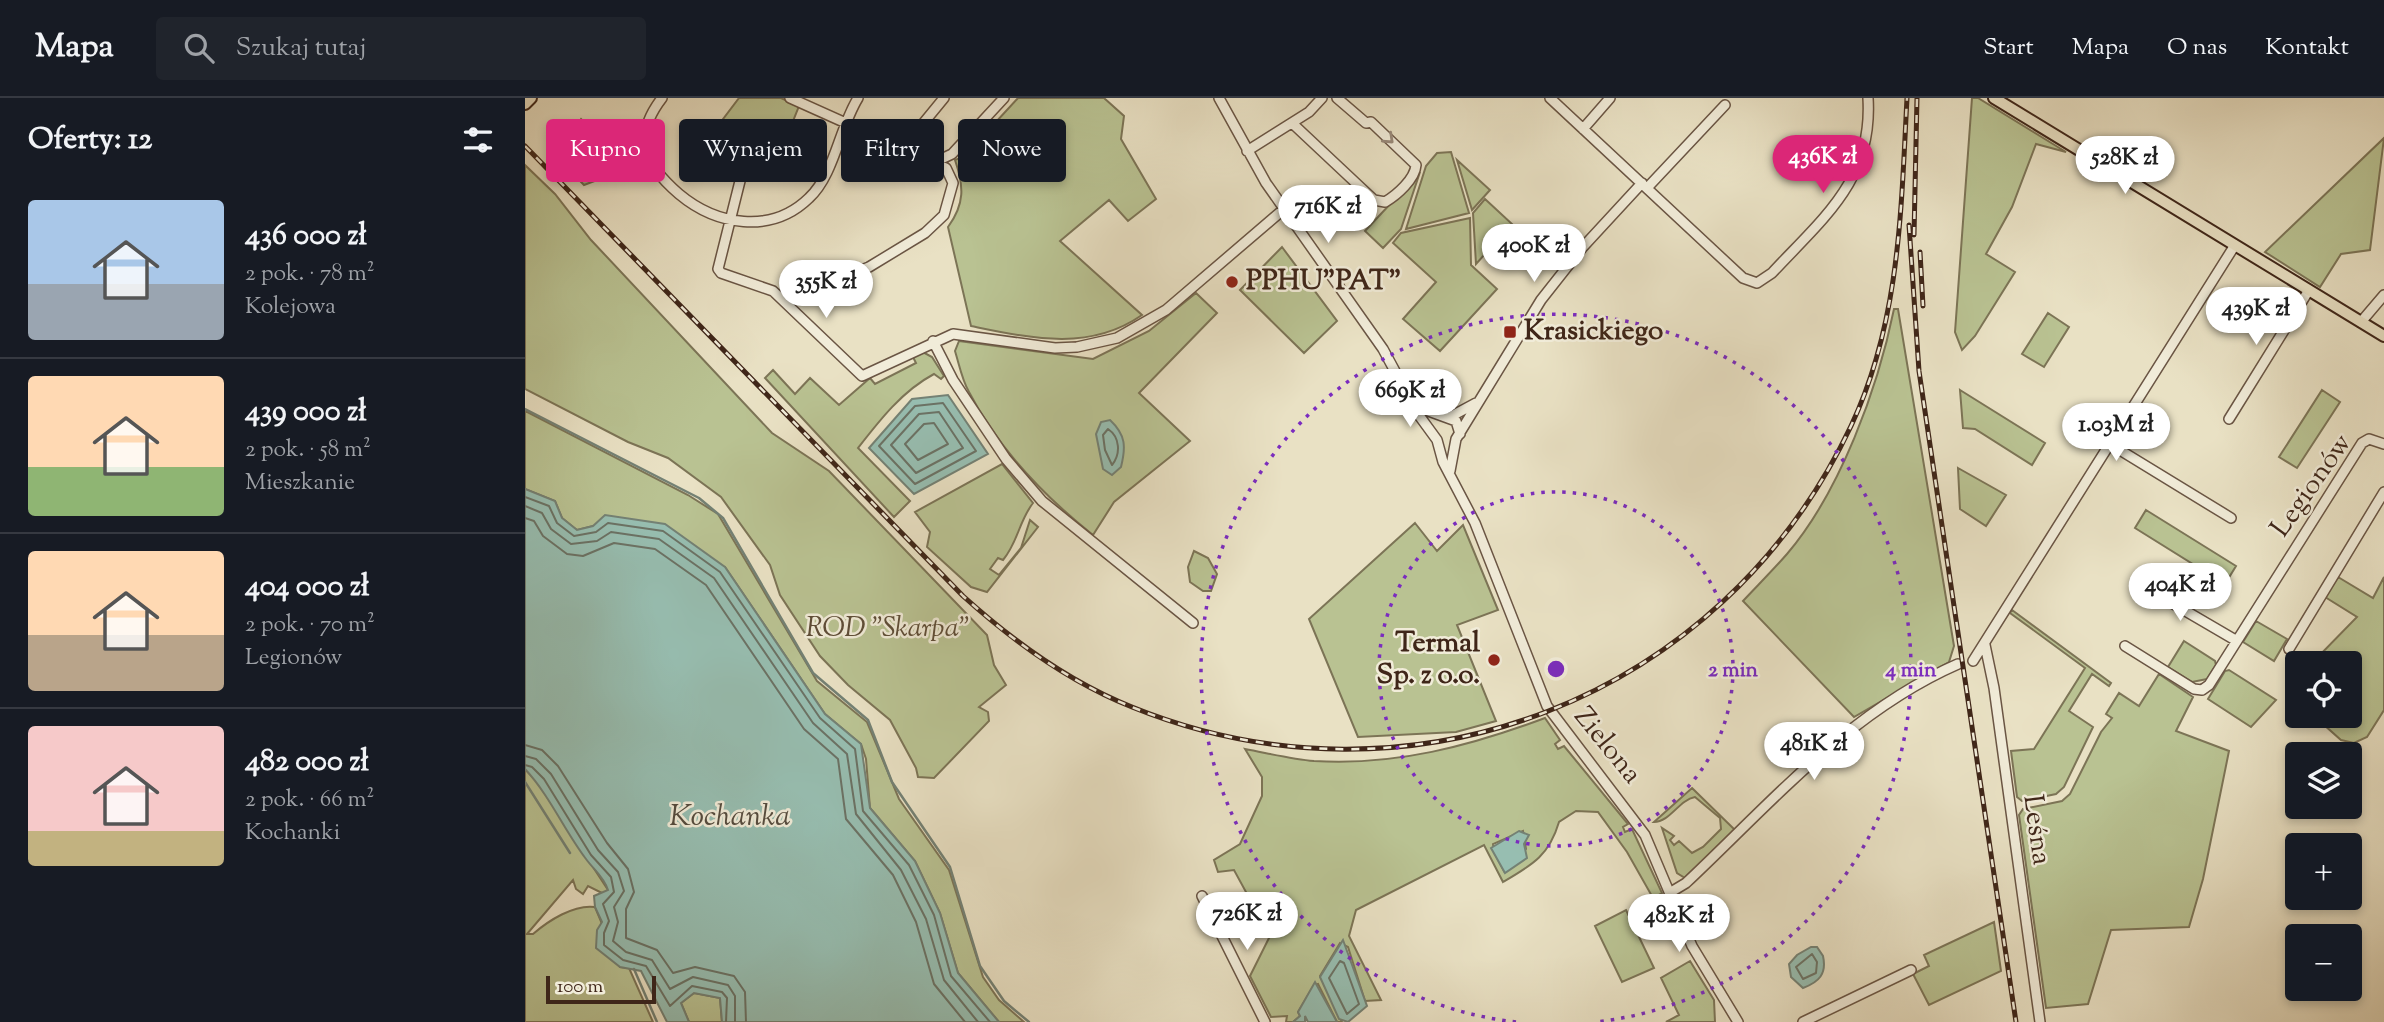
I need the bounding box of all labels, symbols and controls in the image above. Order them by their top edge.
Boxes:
search box [156,17,646,80]
text: Mapa [35,24,114,72]
icon: search [180,29,218,67]
text: Szukaj tutaj [236,30,366,67]
text: Start [1983,31,2034,65]
text: Mapa [2072,31,2129,65]
text: O nas [2167,31,2227,65]
text: Kontakt [2265,31,2349,65]
text: Oferty: 12 [28,119,152,162]
chip: Kupno [546,119,665,182]
chip: Wynajem [679,119,827,182]
chip: Filtry [841,119,944,182]
chip: Nowe [958,119,1066,182]
icon: filters [459,121,497,159]
one-way arrow [1381,130,1394,143]
pin: 436K zł [1758,136,1888,195]
pin: 528K zł [2060,136,2190,196]
text: 436K zł [1789,141,1857,174]
text: 528K zł [2092,142,2158,175]
pin: 716K zł [1263,186,1393,245]
text: 716K zł [1294,191,1362,224]
text: 436 000 zł [245,215,367,258]
pin: 400K zł [1469,225,1599,284]
icon: home [84,228,168,312]
text: 400K zł [1498,230,1570,263]
text: 2 pok. · 78 m² [245,258,375,291]
pin: 355K zł [761,260,891,320]
place label: PPHU"PAT" [1246,262,1401,302]
text: 355K zł [795,266,857,299]
marker: PPHU"PAT" [1224,274,1240,290]
pin: 439K zł [2191,288,2321,347]
text: Kolejowa [245,291,336,324]
text: 439K zł [2222,293,2290,326]
place label: Krasickiego [1524,312,1663,352]
marker: Krasickiego [1502,324,1518,340]
pin: 669K zł [1345,370,1475,429]
text: 669K zł [1375,375,1445,408]
text: 439 000 zł [245,391,367,434]
icon: home [84,404,168,488]
pin: 1.03M zł [2044,404,2188,463]
text: 1.03M zł [2078,409,2154,442]
street label: Legionów [2262,426,2362,546]
text: 2 pok. · 58 m² [245,434,371,467]
text: Mieszkanie [245,467,355,500]
pin: 404K zł [2115,564,2245,623]
text: 404 000 zł [245,566,369,609]
text: 404K zł [2145,569,2215,602]
icon: home [84,579,168,663]
text: 2 pok. · 70 m² [245,609,375,642]
park label: ROD "Skarpa" [806,609,970,649]
place label: Termal Sp. z o.o. [1376,624,1480,696]
text: Legionów [245,642,342,675]
map controls [2285,651,2362,1001]
button: locate [2285,651,2362,728]
marker: Termal Sp. z o.o. [1486,652,1502,668]
text: 2 min [1708,656,1759,686]
text: 4 min [1885,656,1937,686]
centre of rings [1544,657,1568,681]
street label: Zielona [1564,699,1651,793]
pin: 481K zł [1749,722,1879,782]
text: 481K zł [1780,728,1848,761]
text: 482 000 zł [245,741,369,784]
button: layers [2285,742,2362,819]
icon: home [84,754,168,838]
text: 2 pok. · 66 m² [245,784,374,817]
street label: Leśna [2011,792,2061,868]
water label: Kochanka [669,796,791,839]
text: Kochanki [245,817,340,850]
button: + [2285,833,2362,910]
pin: 726K zł [1182,892,1312,952]
pin: 482K zł [1614,894,1744,954]
text: 726K zł [1212,898,1282,931]
text: 482K zł [1644,900,1714,933]
button: − [2285,924,2362,1001]
scale bar [546,973,656,1005]
text: 100 m [557,974,603,1001]

